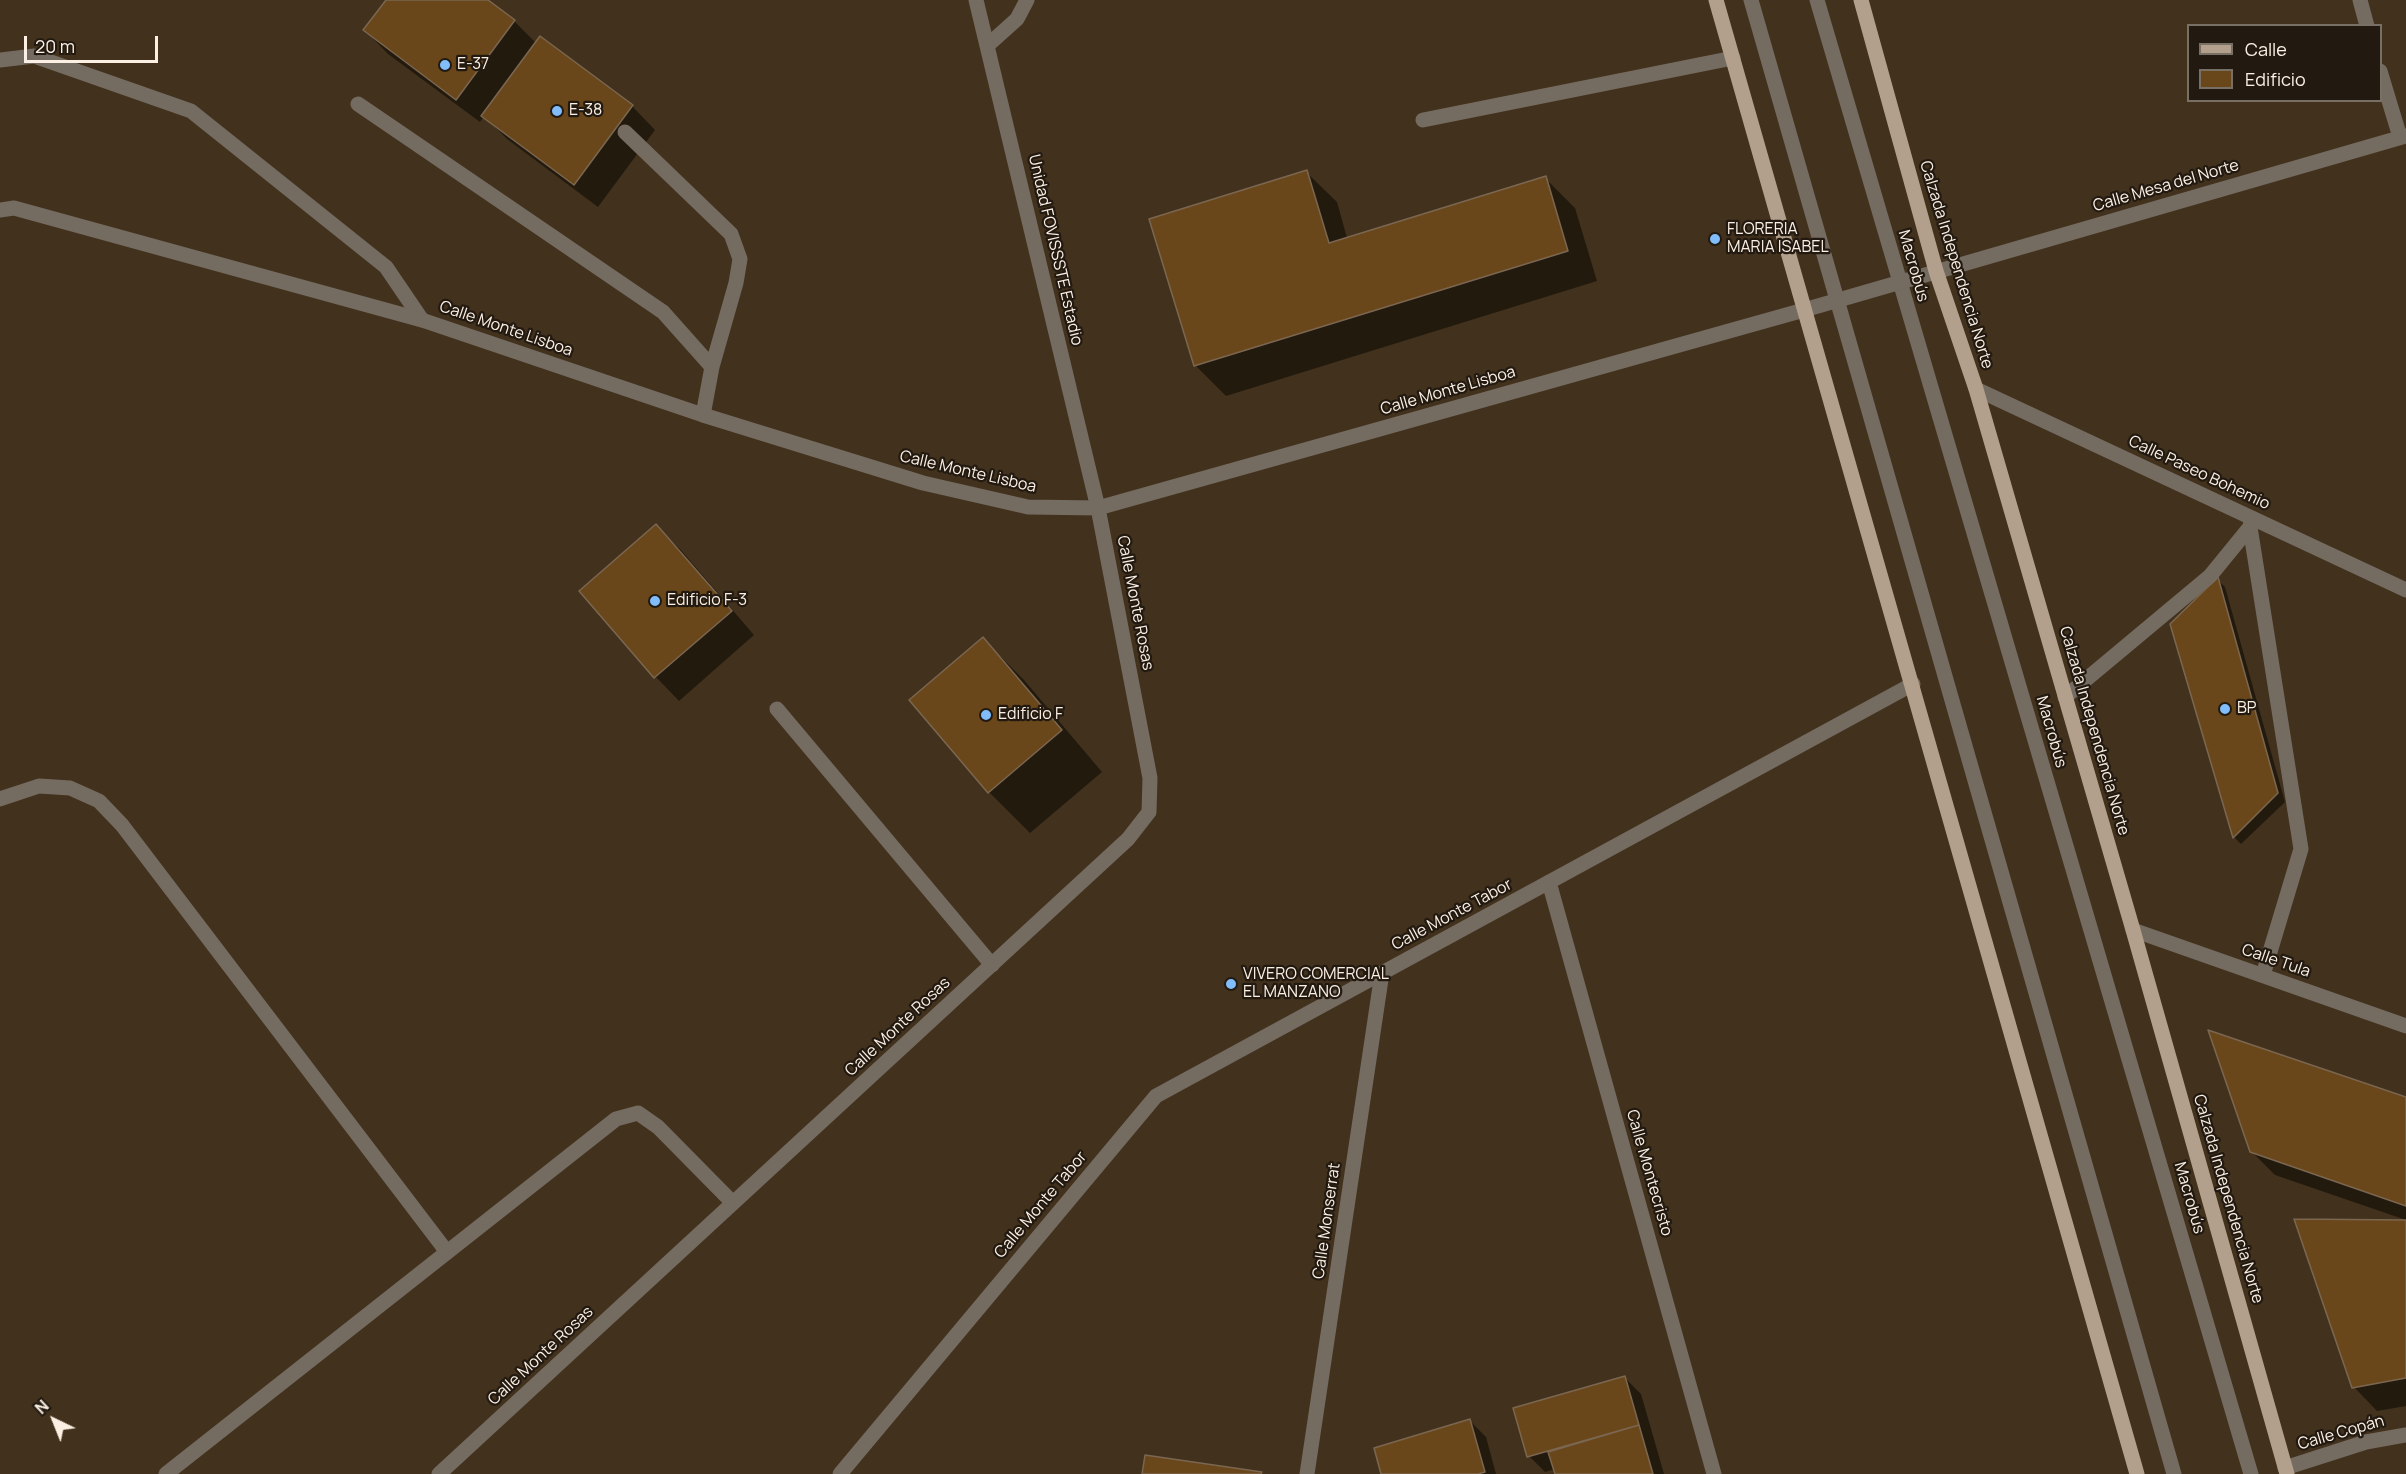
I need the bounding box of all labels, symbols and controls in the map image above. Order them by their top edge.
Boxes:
scale bar [27,24,160,62]
legend [2187,24,2382,102]
text: 20 m [35,34,75,58]
text: Calle [2245,37,2287,61]
place label: E-37 [457,55,489,75]
marker: E-37 [438,58,452,72]
text: Edificio [2245,67,2306,91]
place label: E-38 [569,101,602,121]
marker: E-38 [550,104,564,118]
street label: Unidad FOVISSSTE Estadio [1024,153,1086,347]
street label: Calle Mesa del Norte [2091,156,2241,216]
street label: Calzada Independencia Norte [1915,159,1997,371]
place label: FLORERIA MARIA ISABEL [1727,220,1829,258]
street label: Macrobús [1894,228,1932,304]
marker: FLORERIA MARIA ISABEL [1708,232,1722,246]
street label: Calle Monte Lisboa [437,297,575,361]
street label: Calle Monte Lisboa [1378,363,1518,419]
street label: Calle Paseo Bohemio [2125,432,2273,514]
street label: Calle Monte Lisboa [898,447,1038,497]
street label: Calle Monte Rosas [1113,534,1157,672]
place label: Edificio F-3 [667,591,747,611]
marker: Edificio F-3 [648,594,662,608]
street label: Calzada Independencia Norte [2055,624,2133,838]
street label: Macrobús [2032,694,2070,770]
place label: BP [2237,699,2256,719]
marker: BP [2218,702,2232,716]
place label: Edificio F [998,705,1063,725]
marker: Edificio F [979,708,993,722]
street label: Calle Monte Tabor [1389,875,1515,955]
street label: Calle Tula [2239,940,2313,982]
place label: VIVERO COMERCIAL EL MANZANO [1243,965,1389,1003]
street label: Calle Monte Rosas [842,973,954,1081]
marker: VIVERO COMERCIAL EL MANZANO [1224,977,1238,991]
street label: Calzada Independencia Norte [2189,1092,2267,1306]
street label: Calle Montecristo [1622,1108,1676,1238]
street label: Calle Monte Tabor [991,1148,1091,1262]
street label: Macrobús [2170,1160,2208,1236]
street label: Calle Monserrat [1309,1162,1345,1280]
street label: Calle Monte Rosas [485,1302,597,1410]
north arrow [24,1390,84,1450]
text: N [30,1395,53,1419]
street label: Calle Copán [2296,1411,2386,1455]

